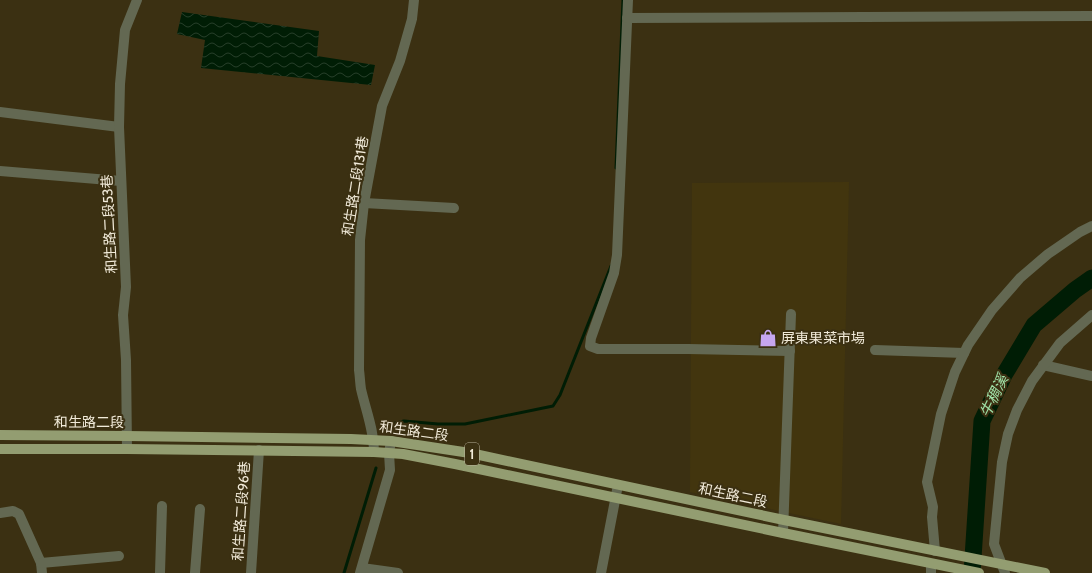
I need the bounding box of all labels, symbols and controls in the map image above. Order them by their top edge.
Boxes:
street label: 和生路二段131巷 [338,135,372,237]
street label: 和生路二段53巷 [97,174,121,274]
shop icon: 屏東果菜市場 [758,328,778,348]
place label: 屏東果菜市場 [781,329,865,347]
water label: 牛稠溪 [976,370,1013,420]
street label: 和生路二段 [54,413,124,431]
street label: 和生路二段 [378,417,450,445]
road number: 1 [465,443,479,465]
street label: 和生路二段96巷 [229,461,253,561]
street label: 和生路二段 [697,479,769,511]

